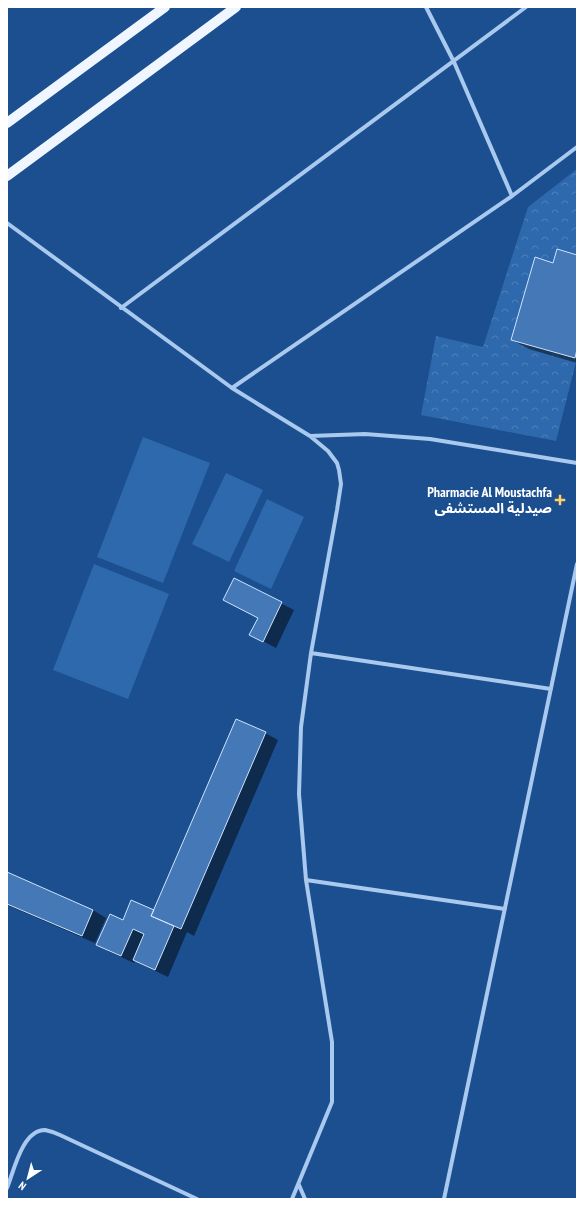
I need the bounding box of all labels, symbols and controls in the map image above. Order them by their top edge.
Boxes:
place label: Pharmacie Al Moustachfa صيدلية المستشفى [427,483,552,517]
marker: Pharmacie Al Moustachfa صيدلية المستشفى [555,495,565,505]
north arrow [8,1158,48,1198]
text: N [16,1179,29,1194]

